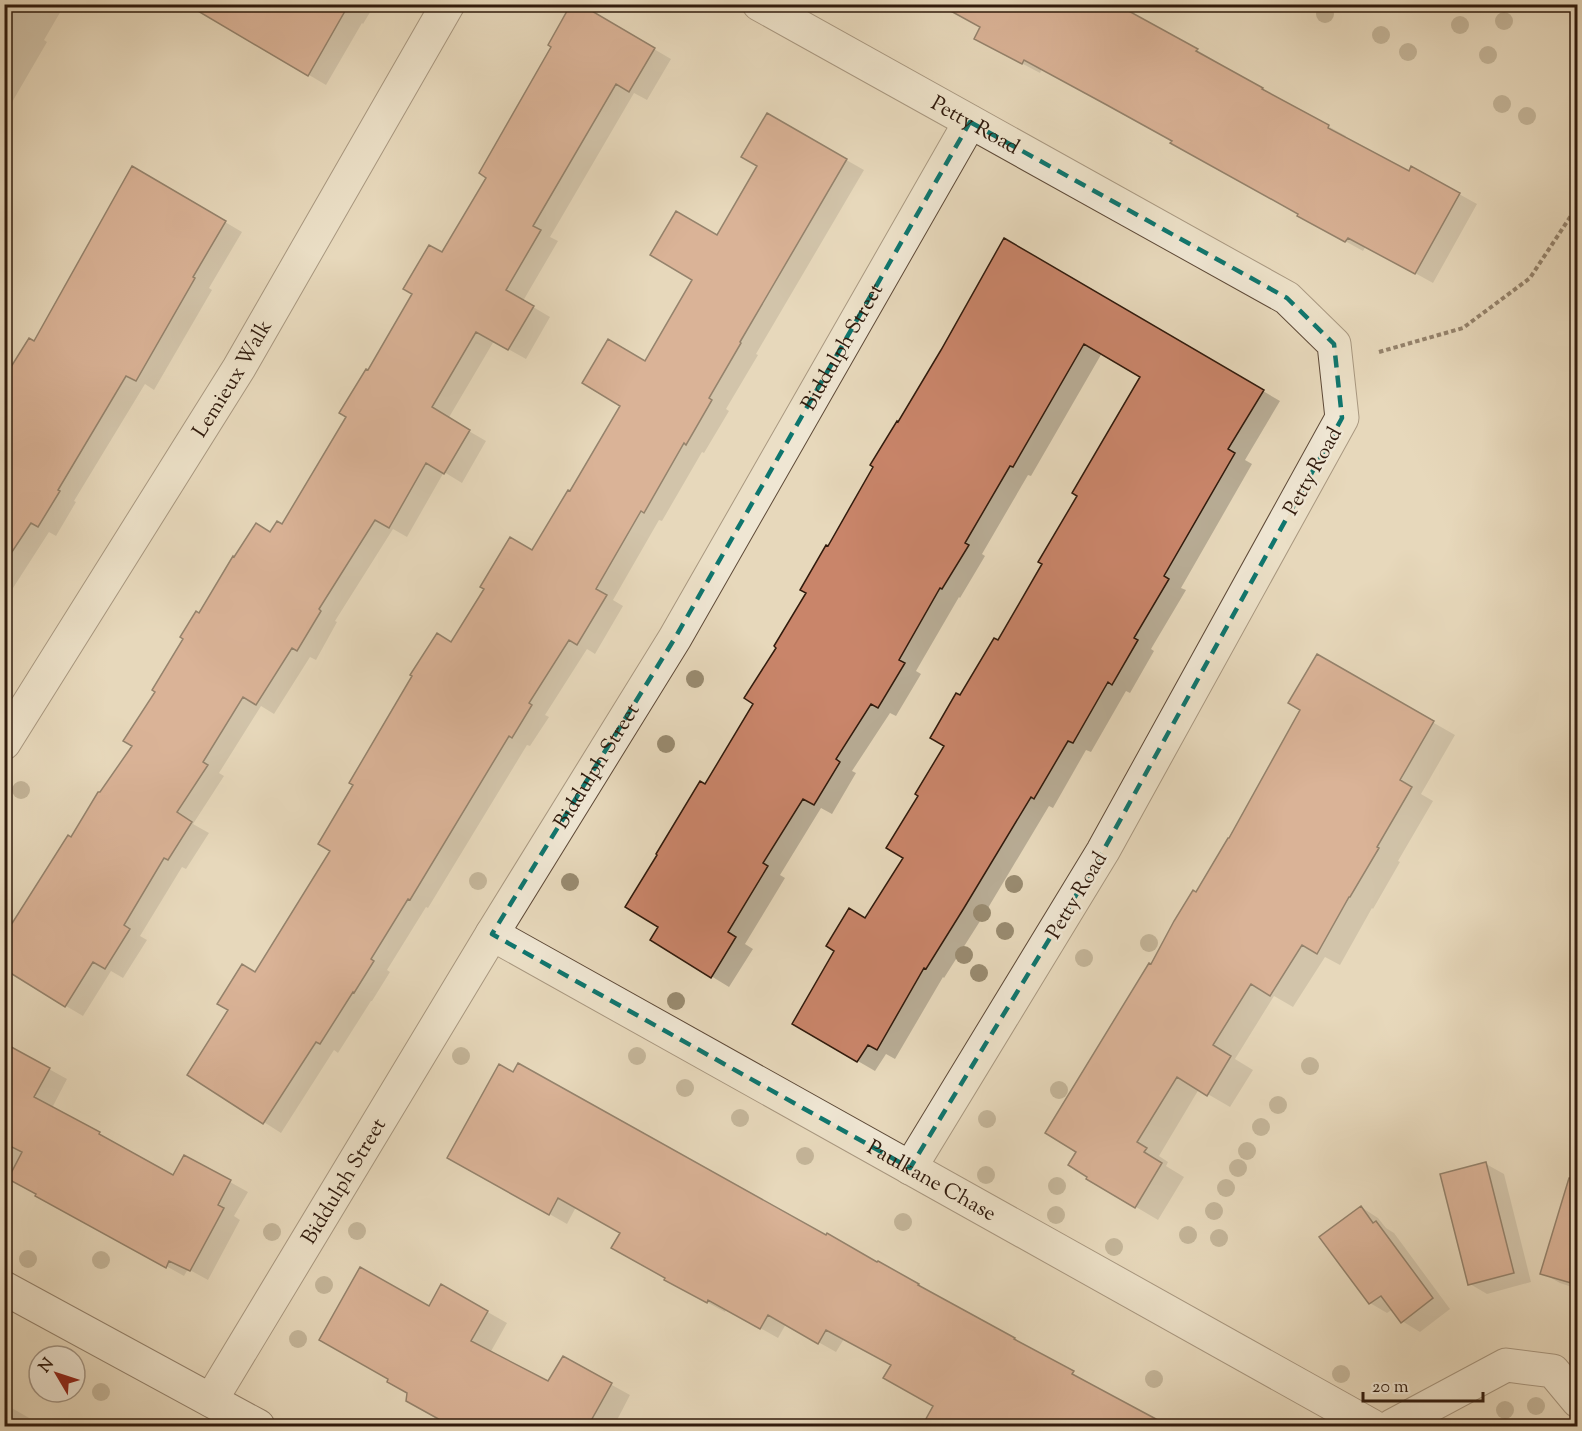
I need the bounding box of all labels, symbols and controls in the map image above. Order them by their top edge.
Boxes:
street label: Petty Road [925,90,1025,163]
street label: Biddulph Street [795,278,892,417]
street label: Lemieux Walk [186,314,281,444]
street label: Petty Road [1277,422,1350,522]
street label: Biddulph Street [547,698,648,835]
street label: Petty Road [1040,847,1116,945]
street label: Biddulph Street [295,1113,395,1251]
street label: Paulkane Chase [861,1134,1001,1230]
north arrow [27,1344,87,1404]
text: N [34,1354,60,1378]
scale bar [1363,1365,1483,1403]
text: 20 m [1372,1375,1409,1401]

